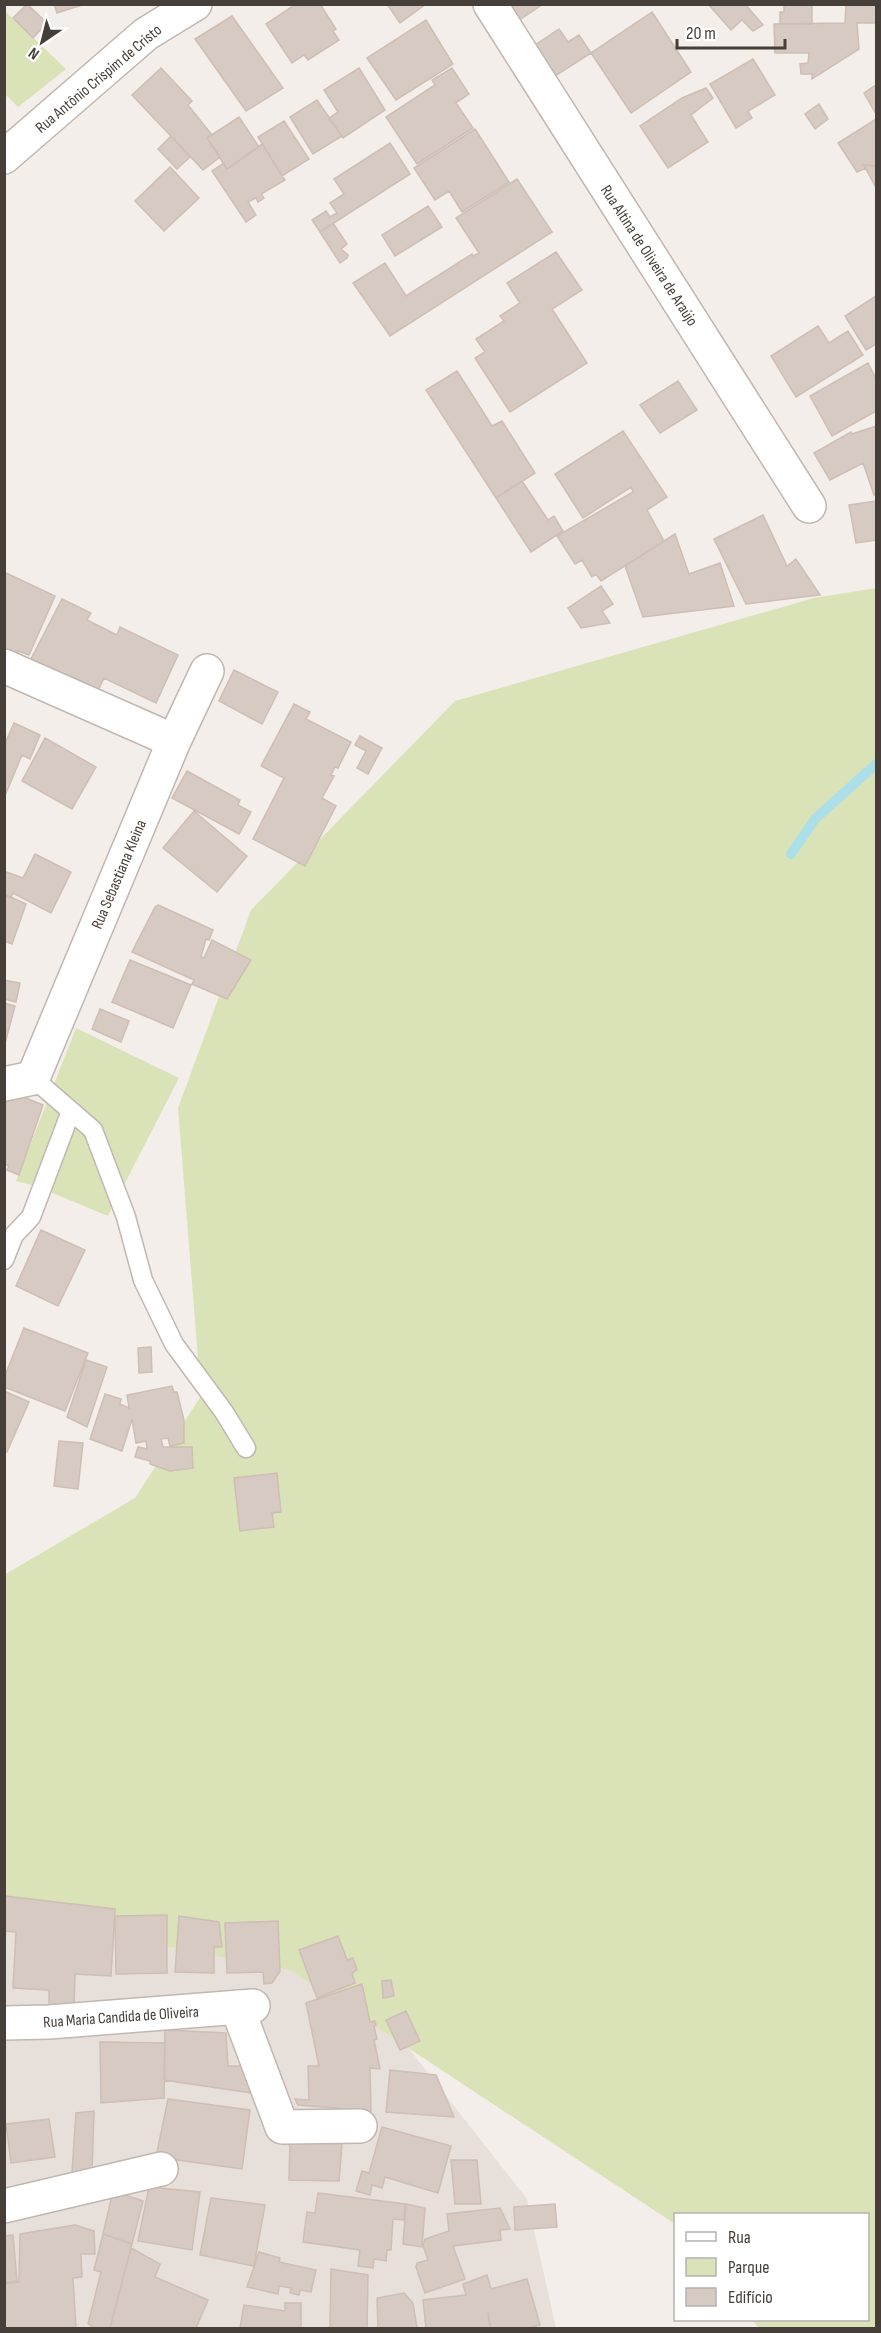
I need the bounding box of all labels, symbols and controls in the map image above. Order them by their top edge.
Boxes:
north arrow [12,12,72,72]
scale bar [677,12,785,50]
street label: Rua Antônio Crispim de Cristo [32,21,166,137]
text: 20 m [686,23,716,44]
text: N [25,43,43,63]
street label: Rua Altina de Oliveira de Araújo [596,182,701,330]
street label: Rua Sebastiana Kleina [88,817,151,932]
street label: Rua Maria Candida de Oliveira [43,2003,200,2032]
legend [674,2213,869,2321]
text: Rua [728,2227,751,2248]
text: Parque [728,2257,769,2278]
text: Edifício [728,2287,773,2308]

